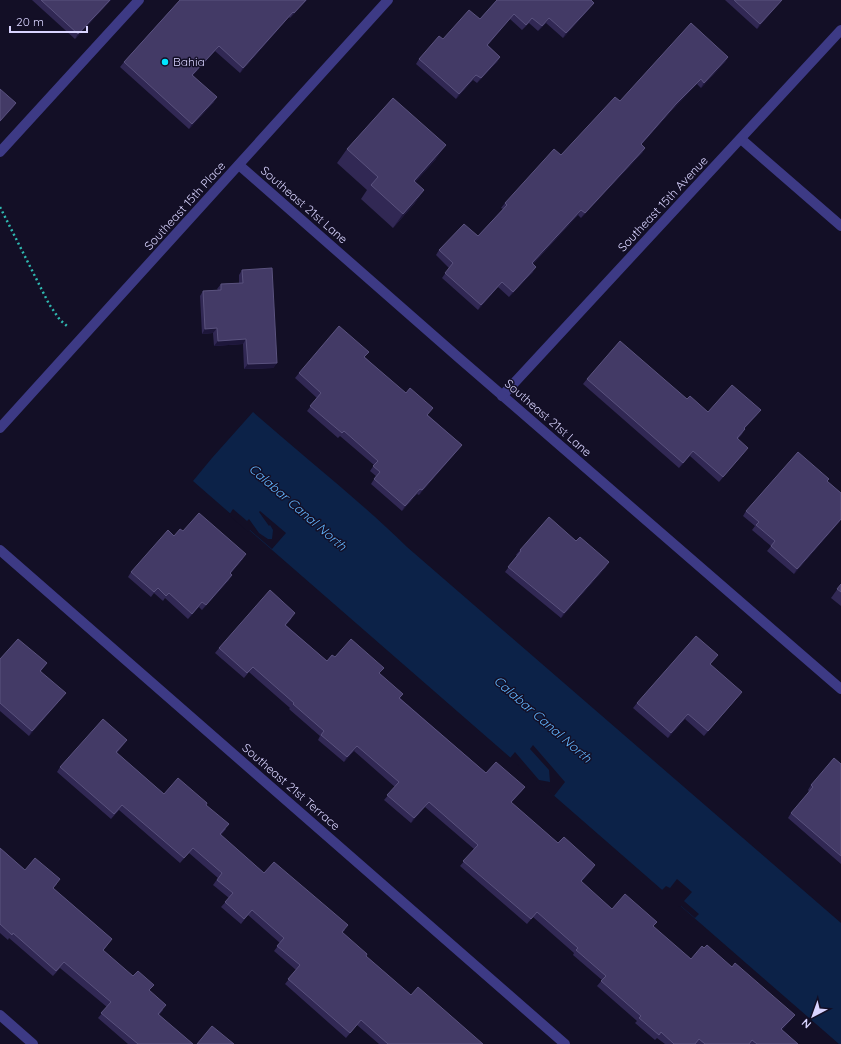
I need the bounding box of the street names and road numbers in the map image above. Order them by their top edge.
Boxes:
street label: Southeast 15th Avenue [615,153,711,254]
street label: Southeast 15th Place [141,158,229,253]
street label: Southeast 21st Lane [258,163,351,247]
street label: Southeast 21st Lane [502,376,595,460]
street label: Southeast 21st Terrace [239,740,344,833]

